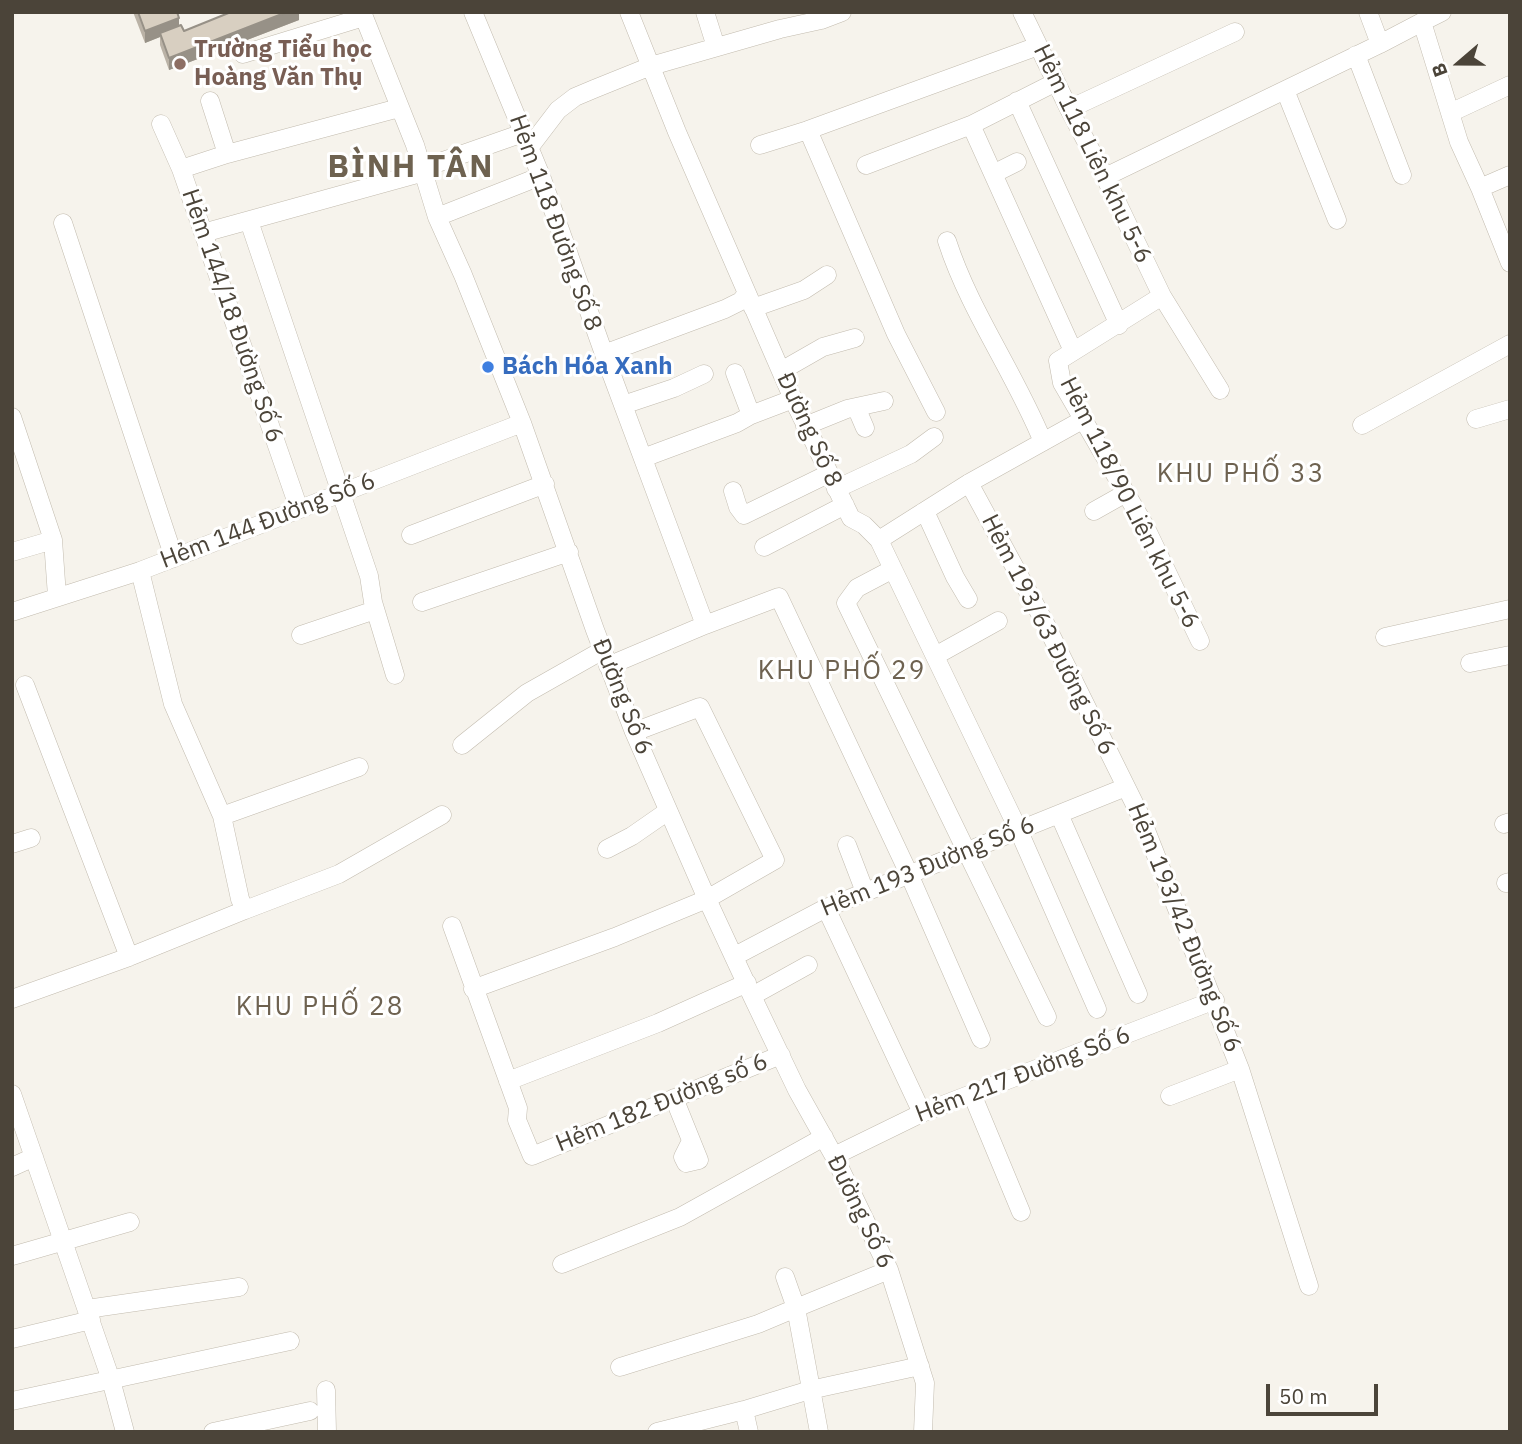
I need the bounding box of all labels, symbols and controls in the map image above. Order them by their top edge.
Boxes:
north arrow [1424,28,1494,98]
place label: Trường Tiểu học Hoàng Văn Thụ [194,36,372,92]
street label: Hẻm 118 Liên khu 5-6 [1026,40,1158,268]
marker: Trường Tiểu học Hoàng Văn Thụ [172,56,188,72]
text: B [1426,60,1453,80]
street label: Hẻm 118 Đường Số 8 [502,111,608,335]
district label: BÌNH TÂN [329,149,493,187]
street label: Hẻm 144/18 Đường Số 6 [175,185,289,447]
place label: Bách Hóa Xanh [502,353,673,381]
marker: Bách Hóa Xanh [480,359,496,375]
street label: Đường Số 8 [770,368,848,492]
street label: Hẻm 118/90 Liên khu 5-6 [1053,373,1205,633]
district label: KHU PHỐ 33 [1158,458,1324,490]
street label: Hẻm 144 Đường Số 6 [156,467,380,575]
street label: Hẻm 193/63 Đường Số 6 [975,510,1121,760]
street label: Đường Số 6 [586,635,658,759]
district label: KHU PHỐ 29 [759,655,925,687]
street label: Hẻm 193/42 Đường Số 6 [1121,799,1247,1057]
street label: Hẻm 193 Đường Số 6 [817,811,1039,923]
district label: KHU PHỐ 28 [237,991,403,1023]
street label: Hẻm 217 Đường Số 6 [911,1021,1135,1129]
street label: Hẻm 182 Đường số 6 [552,1047,772,1159]
street label: Đường Số 6 [820,1151,900,1273]
scale bar [1270,1370,1382,1414]
text: 50 m [1279,1382,1328,1410]

